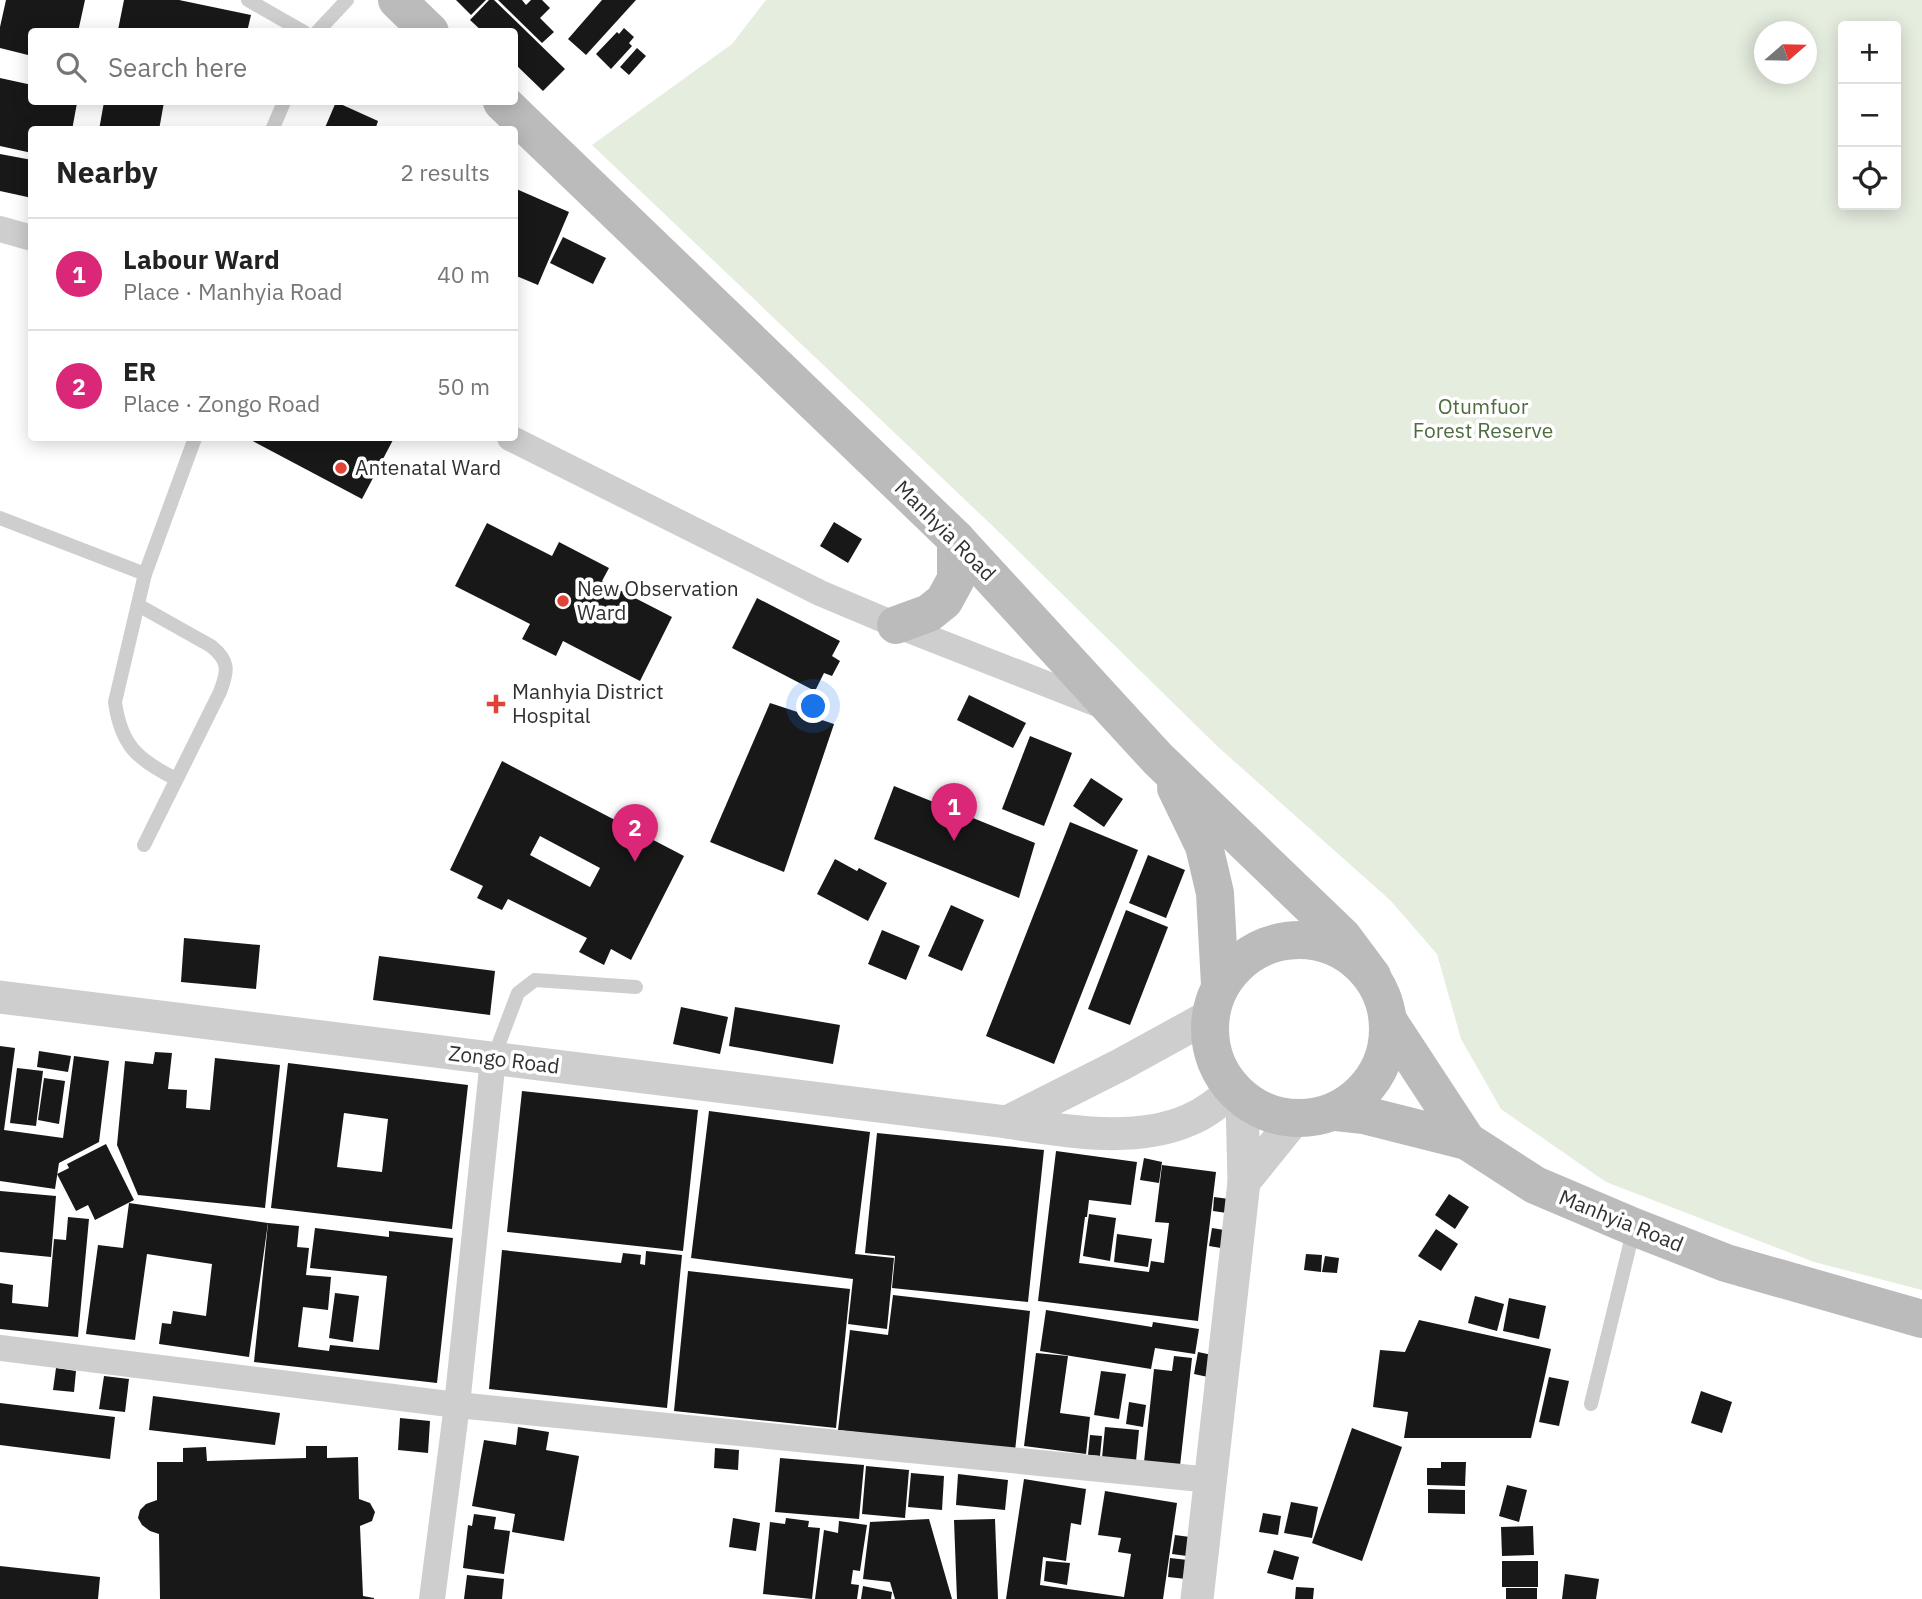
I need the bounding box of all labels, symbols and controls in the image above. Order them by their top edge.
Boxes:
north arrow [1754,21,1817,84]
map controls [1838,21,1901,210]
button: + [1838,21,1901,84]
search box [28,28,518,105]
icon: search [52,48,90,86]
text: Search here [108,50,247,84]
button: − [1838,84,1901,147]
button: locate [1838,147,1901,210]
text: Nearby [56,152,158,191]
text: 2 results [400,157,490,187]
text: Labour Ward [123,242,280,276]
text: 1 [72,259,86,289]
text: 40 m [437,259,490,289]
text: Place · Manhyia Road [123,276,343,306]
text: ER [123,354,156,388]
text: 2 [72,371,86,401]
text: 50 m [437,371,490,401]
text: Place · Zongo Road [123,388,320,418]
park label: Otumfuor Forest Reserve [1413,392,1553,444]
place label: Antenatal Ward [355,453,501,481]
marker: Antenatal Ward [333,460,349,476]
street label: Manhyia Road [889,474,1002,587]
place label: New Observation Ward [577,574,739,626]
marker: New Observation Ward [555,593,571,609]
place label: Manhyia District Hospital [512,677,664,729]
your location [796,689,830,723]
marker: Manhyia District Hospital [486,694,506,714]
pin: 1 [931,783,977,841]
pin: 2 [612,804,658,862]
street label: Zongo Road [447,1038,561,1080]
street label: Manhyia Road [1555,1182,1688,1258]

